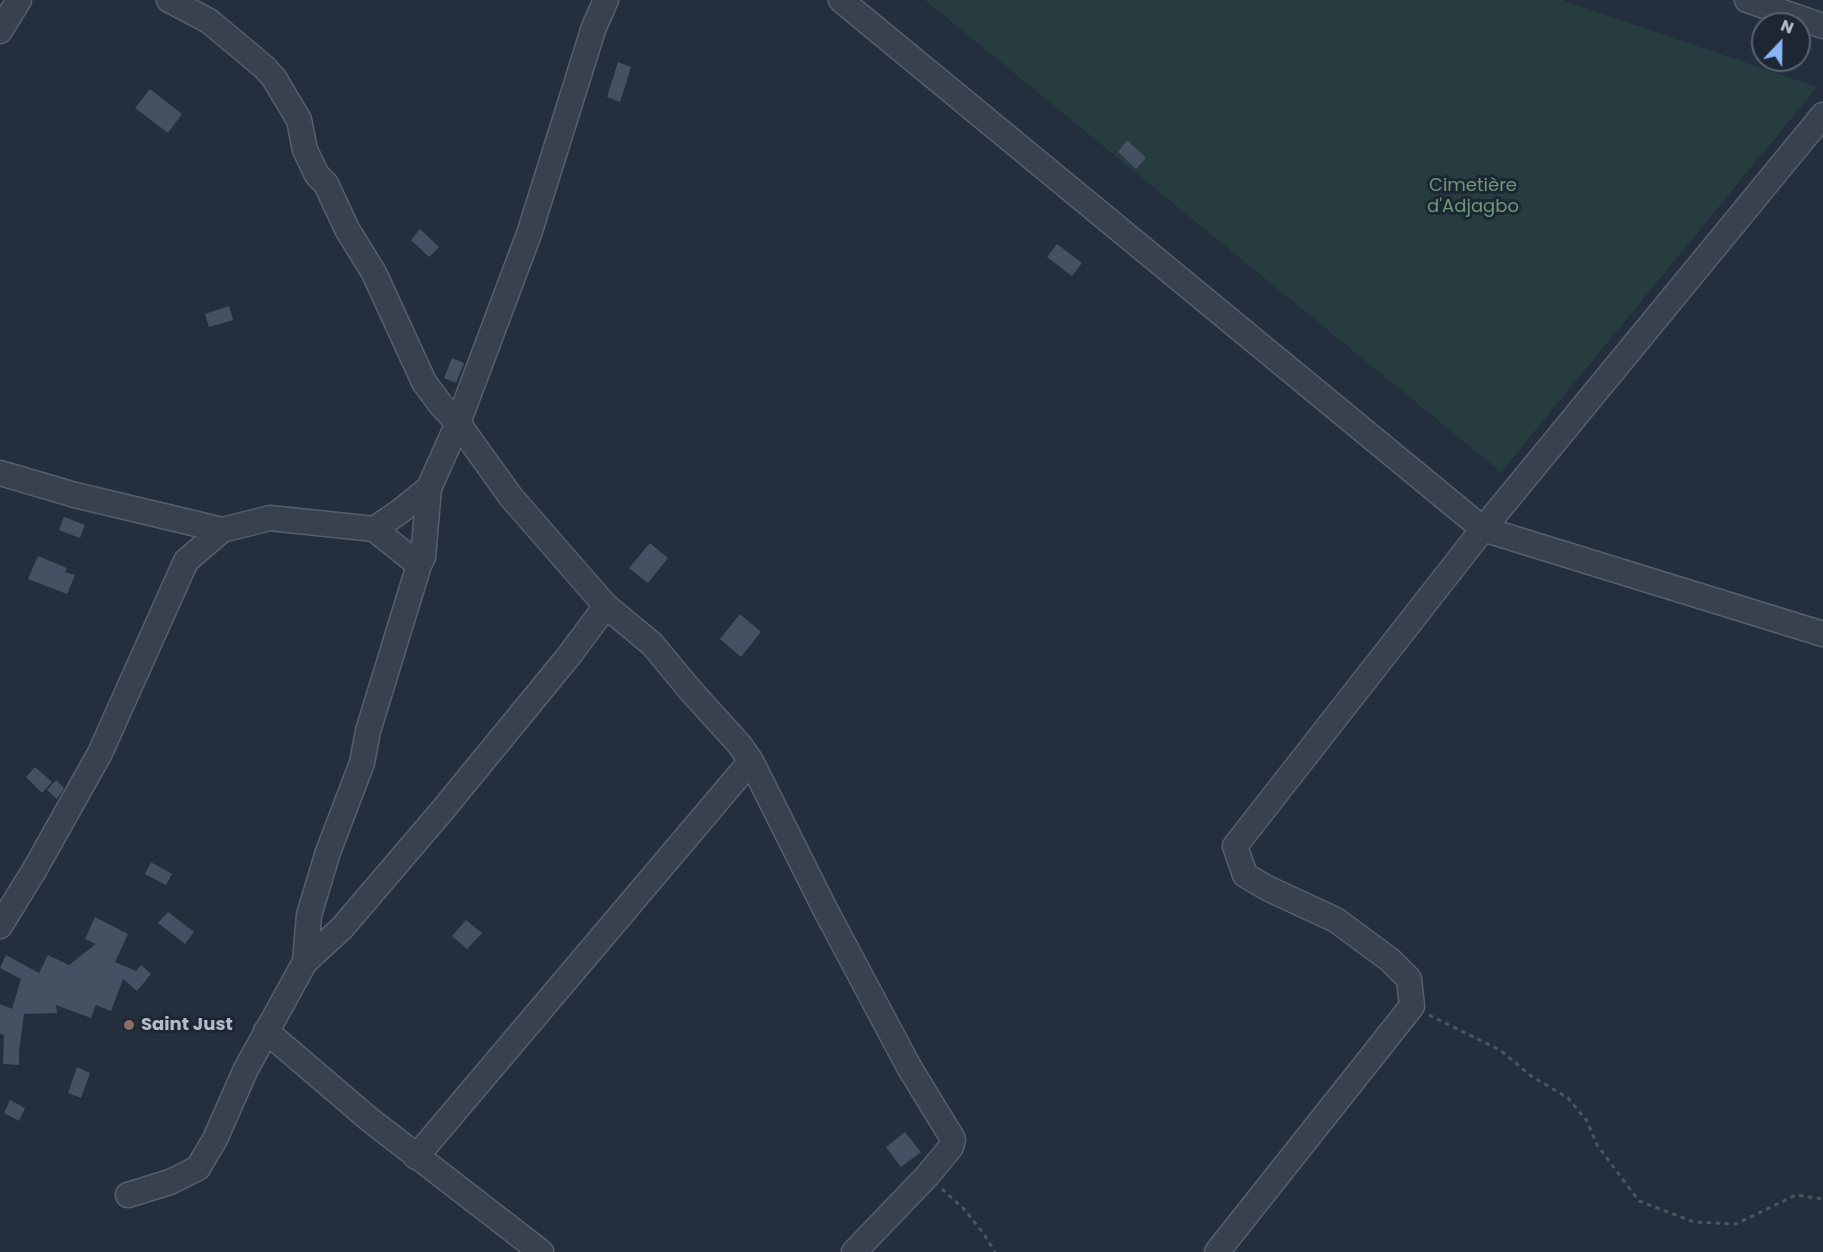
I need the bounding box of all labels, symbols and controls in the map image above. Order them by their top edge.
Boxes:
north arrow [1751,12,1811,72]
text: N [1777,14,1797,40]
park label: Cimetière d'Adjagbo [1427,175,1519,218]
place label: Saint Just [141,1014,233,1036]
marker: Saint Just [122,1018,136,1032]

